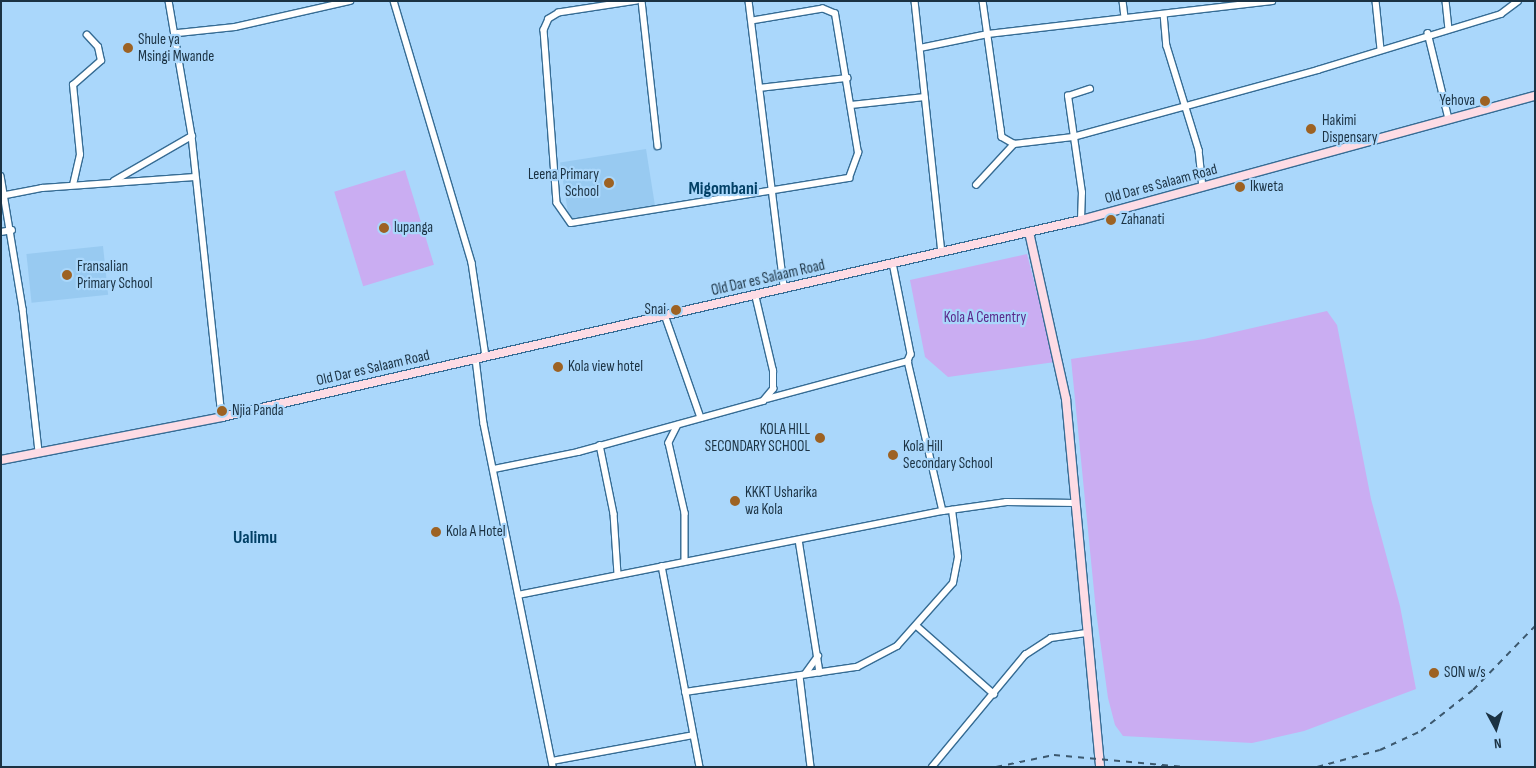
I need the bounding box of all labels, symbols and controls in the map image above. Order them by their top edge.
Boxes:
place label: Shule ya Msingi Mwande [138,30,214,65]
marker: Shule ya Msingi Mwande [122,42,134,54]
place label: Yehova [1440,92,1475,110]
marker: Yehova [1479,95,1491,107]
place label: Hakimi Dispensary [1322,111,1378,146]
marker: Hakimi Dispensary [1304,122,1318,136]
street label: Old Dar es Salaam Road [1103,160,1219,208]
place label: Leena Primary School [528,165,599,200]
marker: Leena Primary School [603,177,615,189]
district label: Migombani [688,178,758,200]
place label: Ikweta [1250,178,1283,196]
marker: Ikweta [1234,181,1246,193]
place label: Zahanati [1121,211,1165,229]
marker: Zahanati [1105,214,1117,226]
place label: lupanga [394,219,433,237]
marker: lupanga [378,222,390,234]
street label: Old Dar es Salaam Road [710,256,826,300]
place label: Fransalian Primary School [77,257,153,292]
marker: Fransalian Primary School [61,269,73,281]
place label: Snai [645,301,666,319]
marker: Snai [670,304,682,316]
park label: Kola A Cementry [944,309,1026,327]
street label: Old Dar es Salaam Road [315,346,431,390]
place label: Kola view hotel [568,358,643,376]
marker: Kola view hotel [552,361,564,373]
place label: Njia Panda [232,402,284,420]
marker: Njia Panda [216,405,228,417]
place label: KOLA HILL SECONDARY SCHOOL [705,420,810,455]
marker: KOLA HILL SECONDARY SCHOOL [814,432,826,444]
place label: Kola Hill Secondary School [903,437,993,472]
marker: Kola Hill Secondary School [887,449,899,461]
place label: KKKT Usharika wa Kola [745,483,817,518]
marker: KKKT Usharika wa Kola [729,495,741,507]
place label: Kola A Hotel [446,523,506,541]
marker: Kola A Hotel [430,526,442,538]
district label: Ualimu [233,527,277,549]
place label: SON w/s [1444,664,1486,682]
marker: SON w/s [1428,667,1440,679]
north arrow [1471,703,1521,753]
text: N [1493,735,1502,752]

